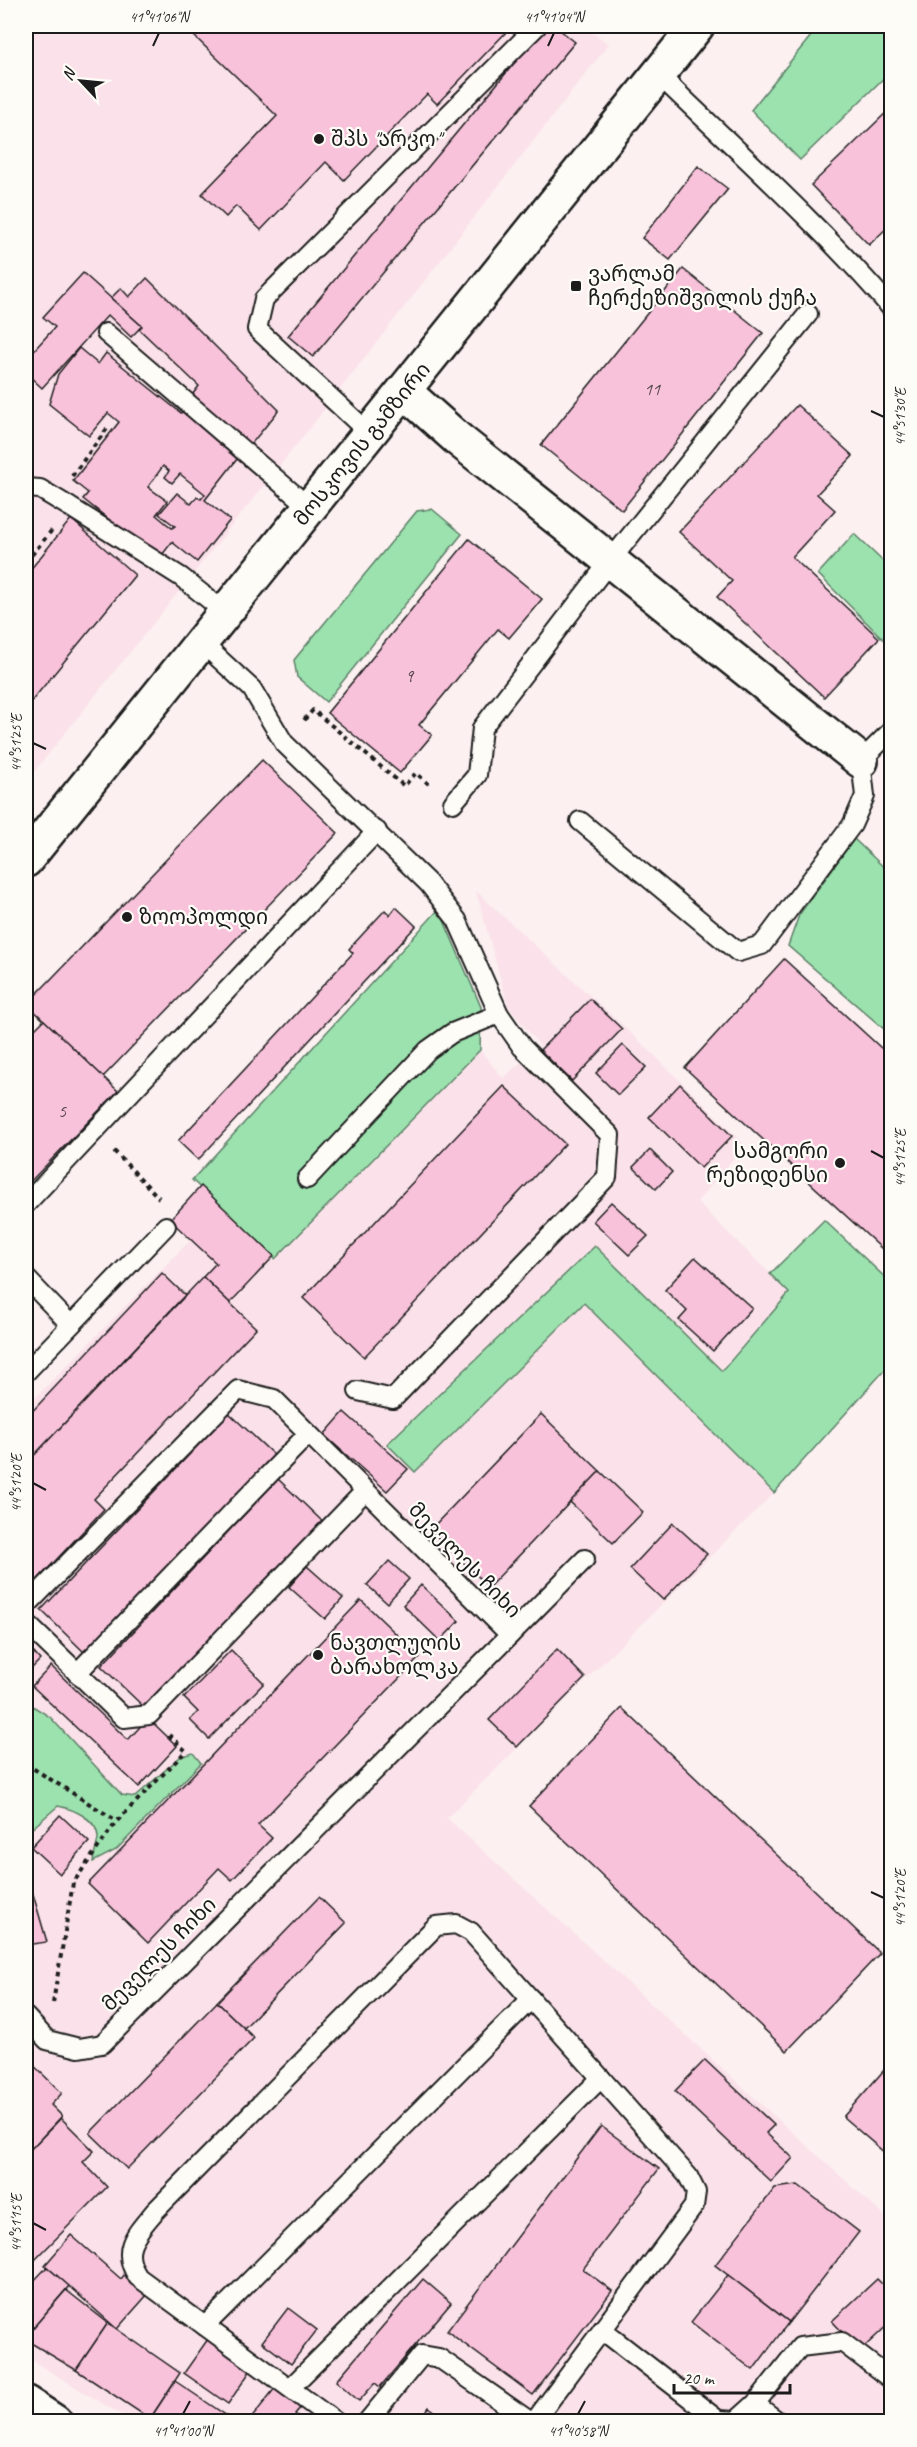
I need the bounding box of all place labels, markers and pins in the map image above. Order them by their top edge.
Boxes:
place label: შპს "არკო" [331,126,445,152]
marker: შპს "არკო" [312,132,326,146]
place label: ვარლამ ჩერქეზიშვილის ქუჩა [588,261,817,311]
marker: ვარლამ ჩერქეზიშვილის ქუჩა [569,279,583,293]
place label: ზოოპოლდი [139,904,268,930]
marker: ზოოპოლდი [120,910,134,924]
place label: სამგორი რეზიდენსი [706,1138,828,1188]
marker: სამგორი რეზიდენსი [833,1156,847,1170]
place label: ნავთლუღის ბარახოლკა [330,1630,461,1680]
marker: ნავთლუღის ბარახოლკა [311,1648,325,1662]

